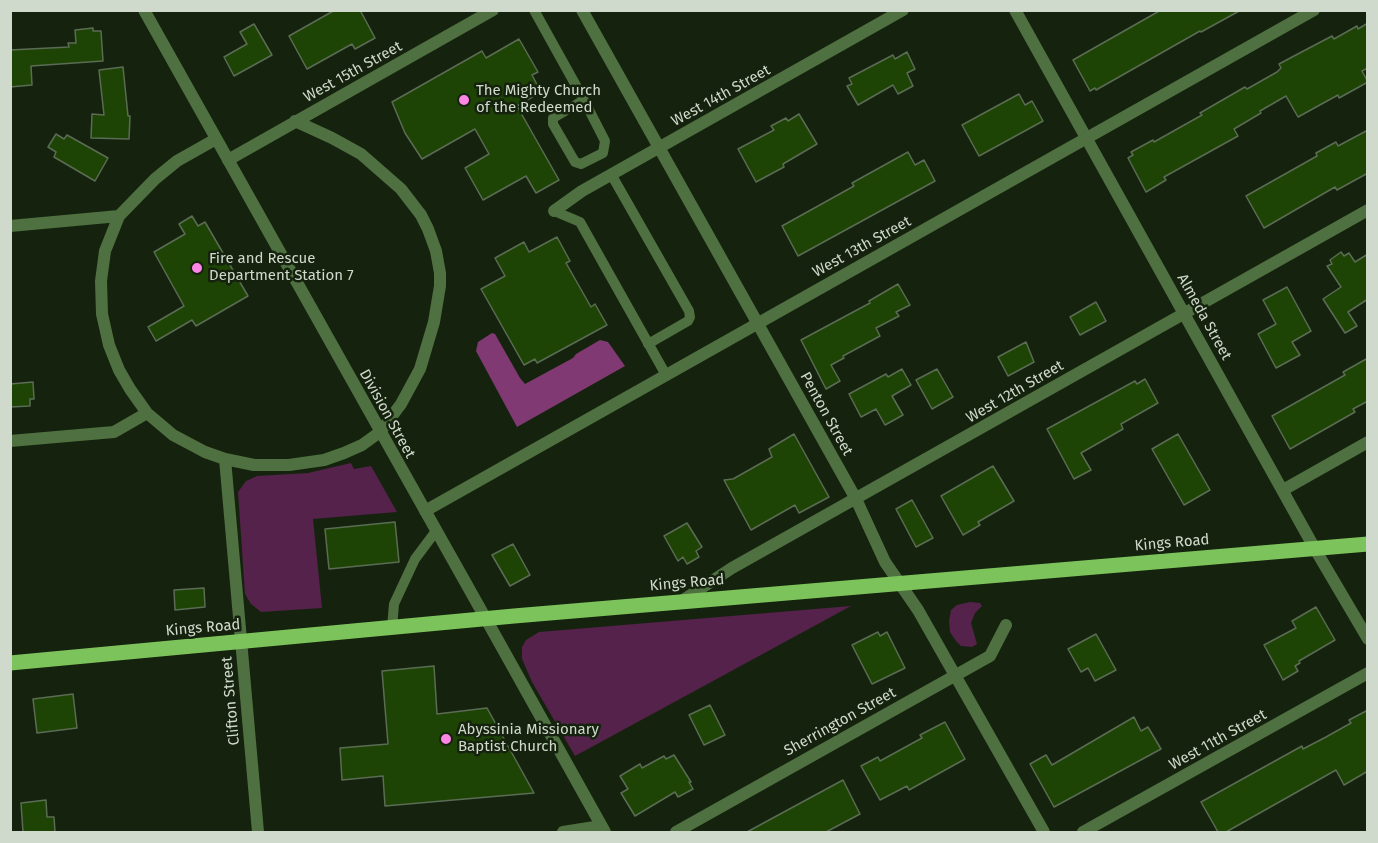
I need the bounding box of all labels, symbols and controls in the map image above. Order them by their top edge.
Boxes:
street label: West 15th Street [301,38,405,106]
street label: West 14th Street [668,61,774,131]
place label: The Mighty Church of the Redeemed [476,82,601,117]
marker: The Mighty Church of the Redeemed [457,93,471,107]
street label: West 13th Street [810,213,914,281]
place label: Fire and Rescue Department Station 7 [209,250,354,285]
marker: Fire and Rescue Department Station 7 [190,261,204,275]
street label: Almeda Street [1173,271,1235,363]
street label: West 12th Street [963,357,1067,427]
street label: Division Street [355,366,419,462]
street label: Penton Street [796,369,856,459]
street label: Kings Road [1134,531,1210,555]
street label: Kings Road [649,571,725,595]
street label: Kings Road [165,616,241,640]
street label: Clifton Street [218,656,244,746]
street label: Sherrington Street [781,684,899,760]
street label: West 11th Street [1166,706,1270,774]
place label: Abyssinia Missionary Baptist Church [458,721,599,756]
marker: Abyssinia Missionary Baptist Church [439,732,453,746]

